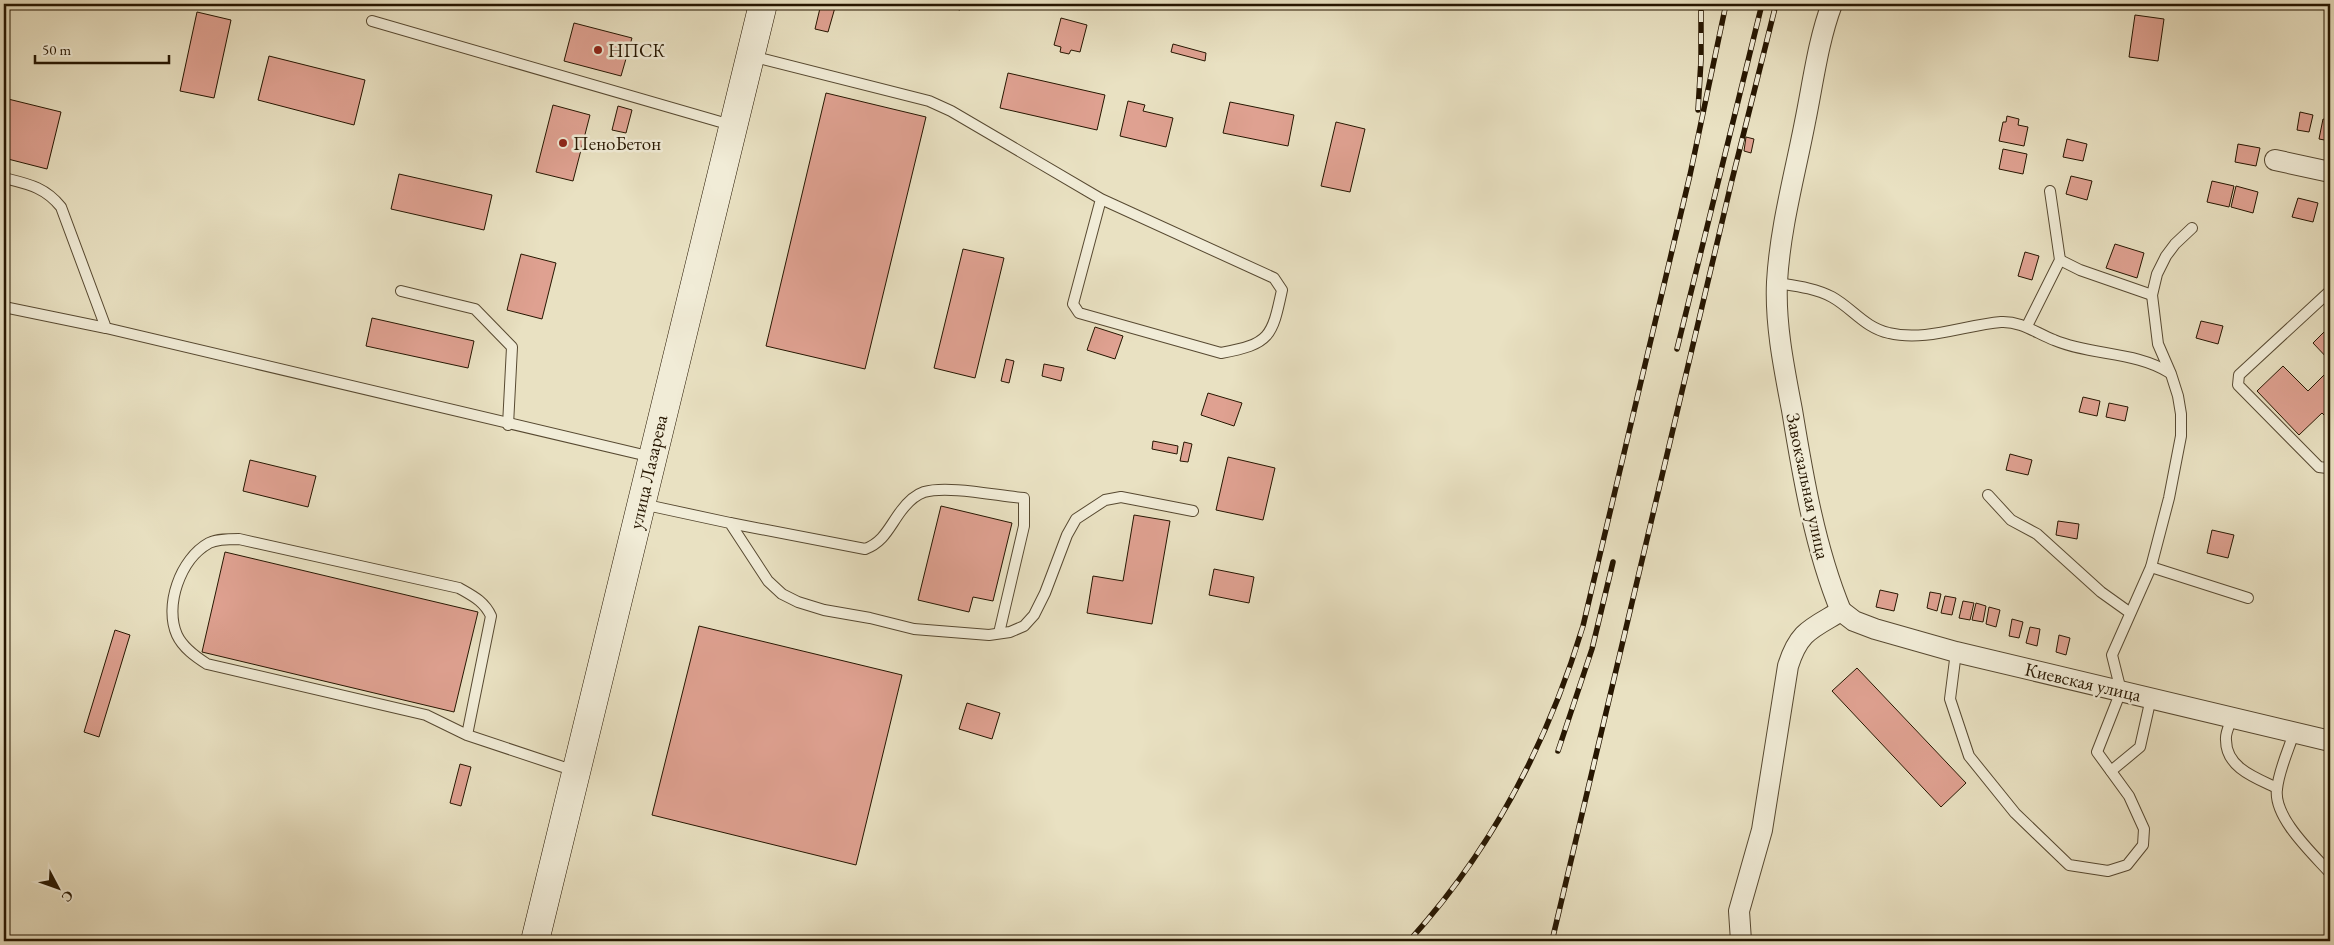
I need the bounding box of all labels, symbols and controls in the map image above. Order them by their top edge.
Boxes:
scale bar [35,32,169,64]
place label: НПСК [608,38,666,63]
text: 50 m [42,40,71,59]
marker: НПСК [592,44,604,56]
place label: ПеноБетон [573,131,661,156]
marker: ПеноБетон [557,137,569,149]
street label: Завокзальная улица [1780,410,1836,562]
street label: улица Лазарева [623,412,673,532]
street label: Киевская улица [2022,656,2144,708]
north arrow [32,862,82,912]
text: С [58,887,78,906]

